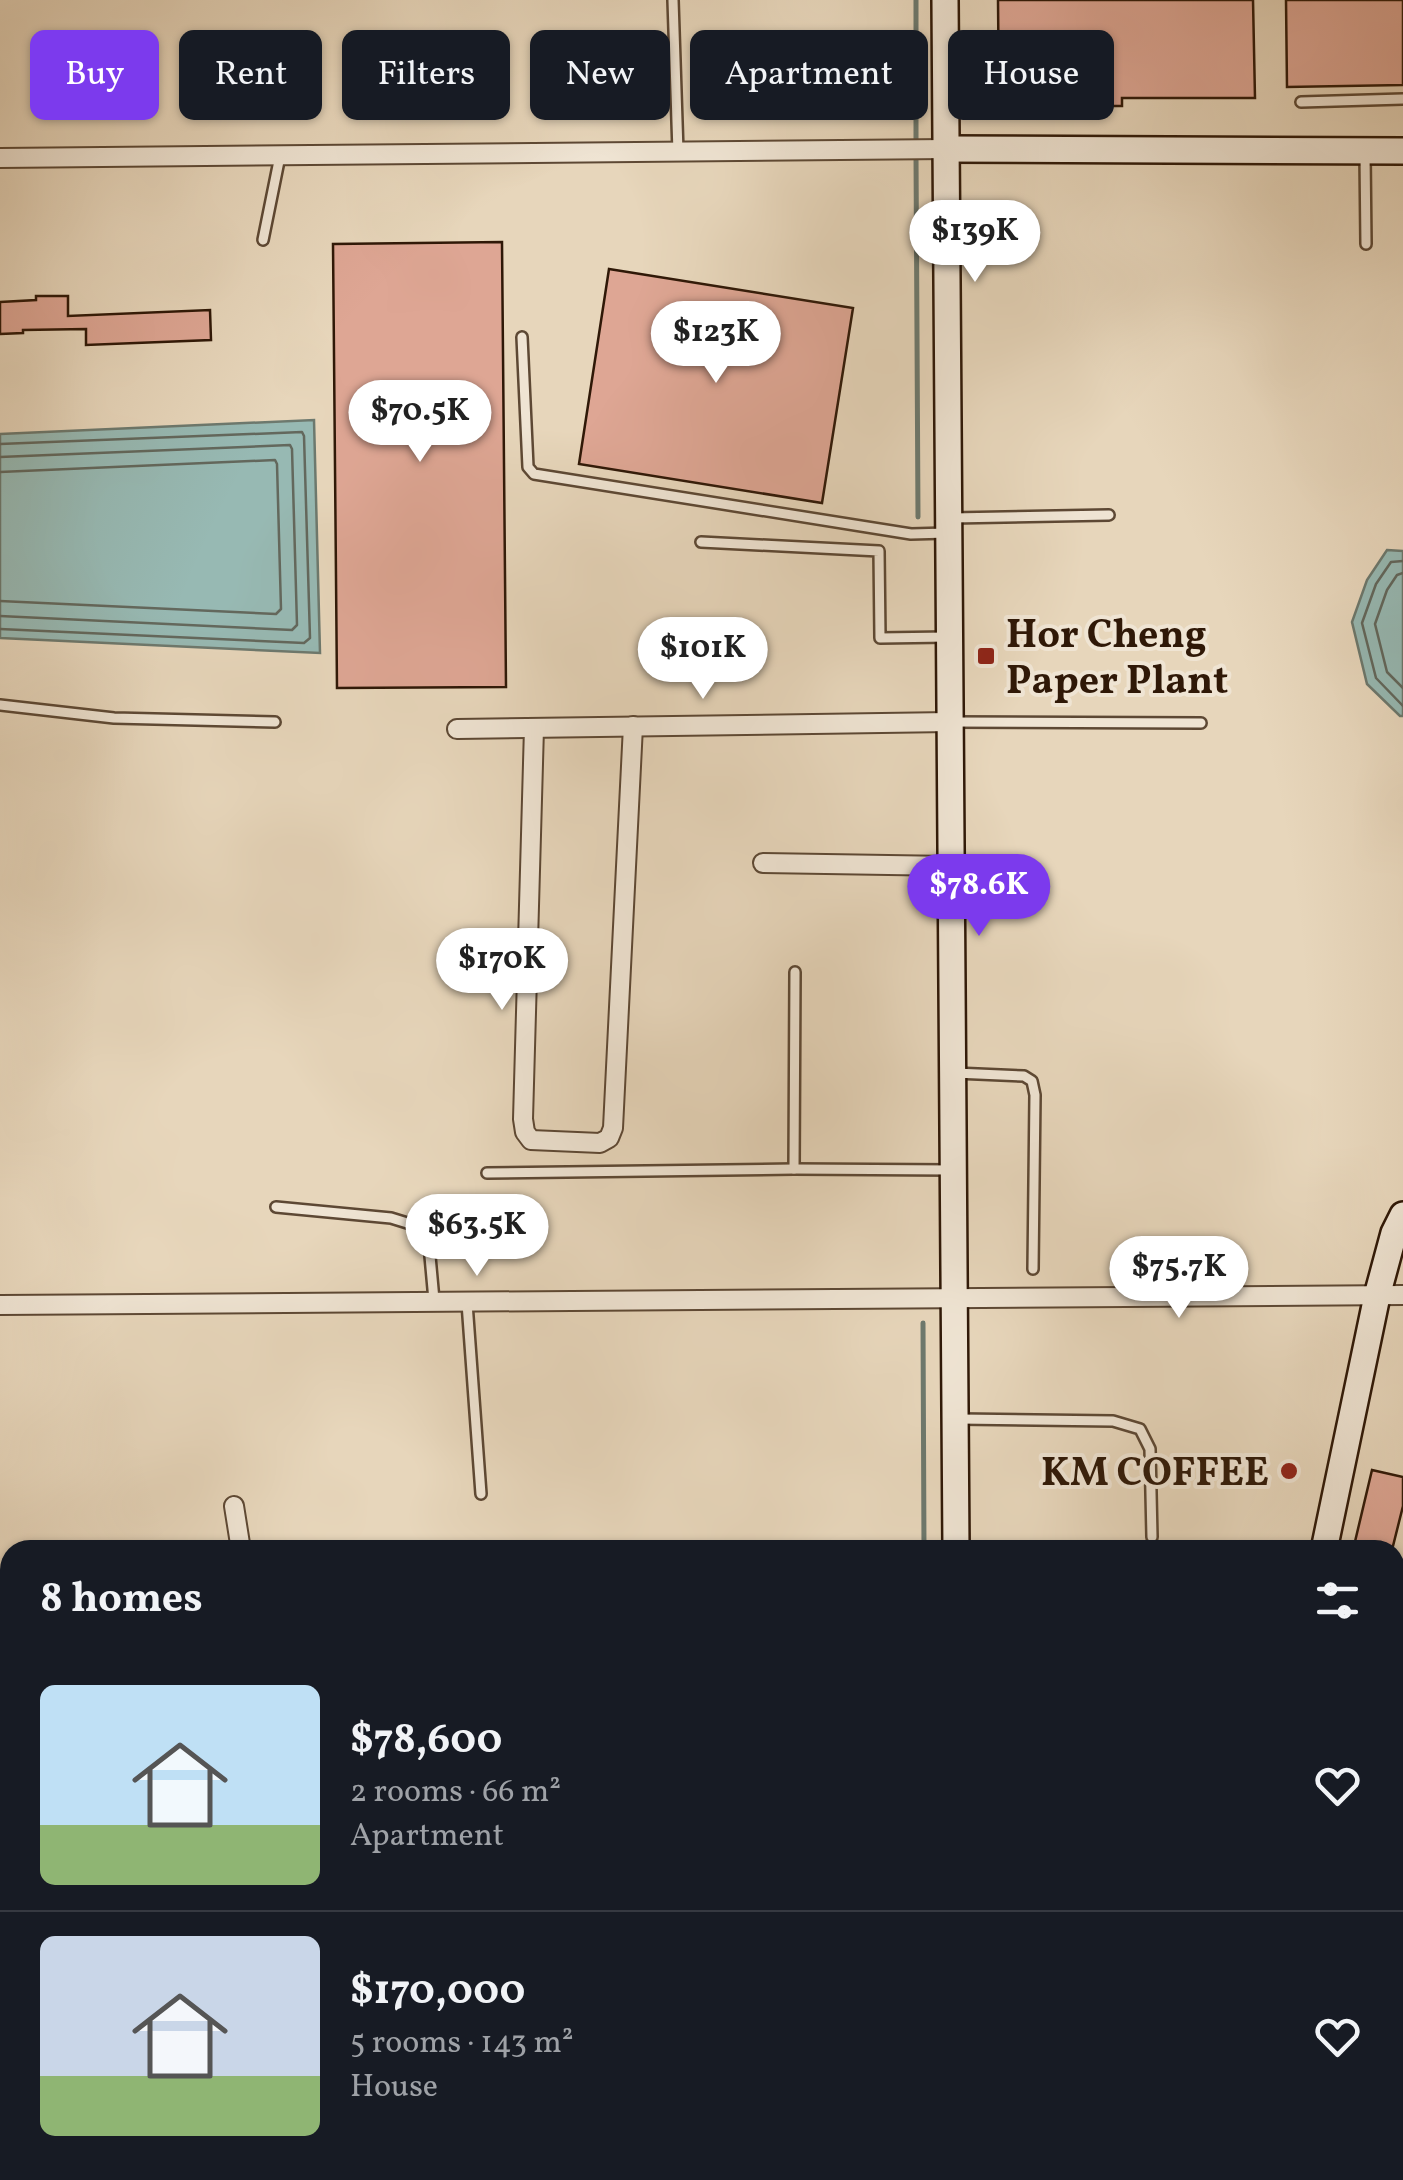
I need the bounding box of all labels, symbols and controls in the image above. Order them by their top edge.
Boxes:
chip: Buy [30,30,159,120]
chip: Rent [179,30,322,120]
chip: Filters [342,30,510,120]
chip: New [530,30,670,120]
chip: Apartment [690,30,928,120]
chip: House [948,30,1114,120]
pin: $139K [905,200,1045,285]
text: $139K [931,210,1019,254]
pin: $123K [646,301,786,386]
text: $123K [673,311,759,355]
pin: $70.5K [339,380,501,465]
text: $70.5K [370,390,470,434]
place label: Hor Cheng Paper Plant [1006,609,1228,711]
pin: $101K [633,617,773,702]
text: $101K [660,627,746,671]
marker: Hor Cheng Paper Plant [975,645,997,667]
pin: $78.6K [898,854,1060,939]
text: $78.6K [929,864,1029,908]
pin: $170K [432,928,572,1013]
text: $170K [458,938,546,982]
pin: $63.5K [396,1194,558,1279]
text: $63.5K [428,1204,526,1248]
pin: $75.7K [1098,1236,1260,1321]
text: $75.7K [1131,1246,1227,1290]
place label: KM COFFEE [1041,1447,1269,1503]
marker: KM COFFEE [1278,1460,1300,1482]
text: 8 homes [40,1571,203,1630]
icon: filters [1310,1573,1365,1628]
text: $78,600 [350,1712,502,1771]
icon: home [120,1725,240,1845]
icon: heart [1310,1758,1365,1813]
text: 2 rooms · 66 m² [350,1771,561,1815]
text: Apartment [350,1815,504,1859]
text: $170,000 [350,1963,525,2022]
icon: home [120,1976,240,2096]
icon: heart [1310,2009,1365,2064]
text: 5 rooms · 143 m² [350,2022,574,2066]
text: House [350,2066,438,2110]

